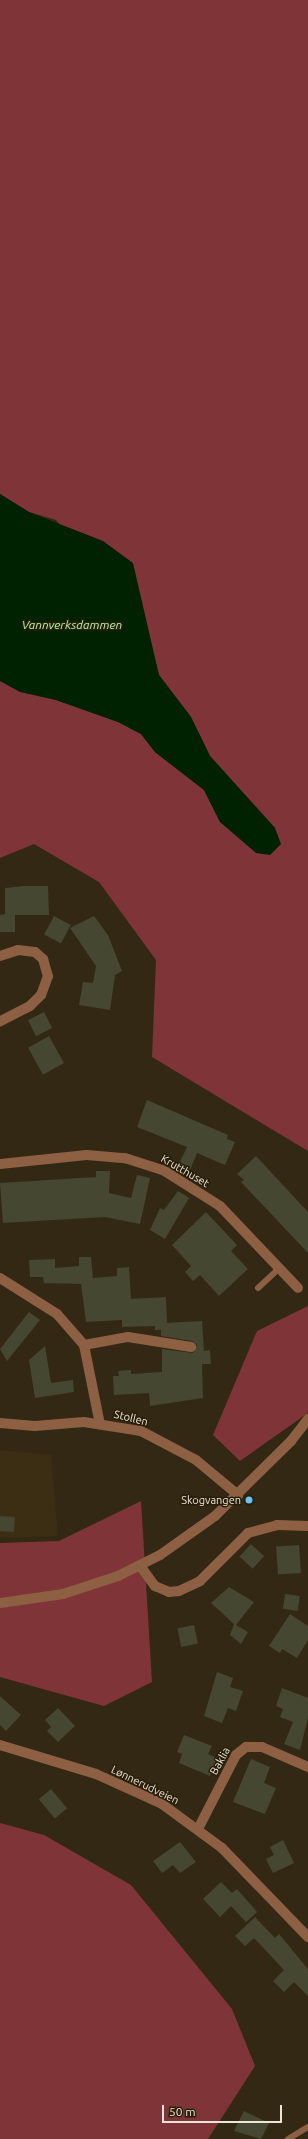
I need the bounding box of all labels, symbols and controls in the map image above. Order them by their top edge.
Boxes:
water label: Vannverksdammen [22,618,122,632]
street label: Krutthuset [159,1152,211,1190]
street label: Stollen [113,1407,149,1429]
place label: Skogvangen [181,1493,241,1507]
marker: Skogvangen [244,1495,254,1505]
street label: Baklia [207,1745,233,1777]
street label: Lønnerudveien [109,1763,181,1807]
scale bar [164,2097,284,2123]
text: 50 m [169,2105,196,2118]

